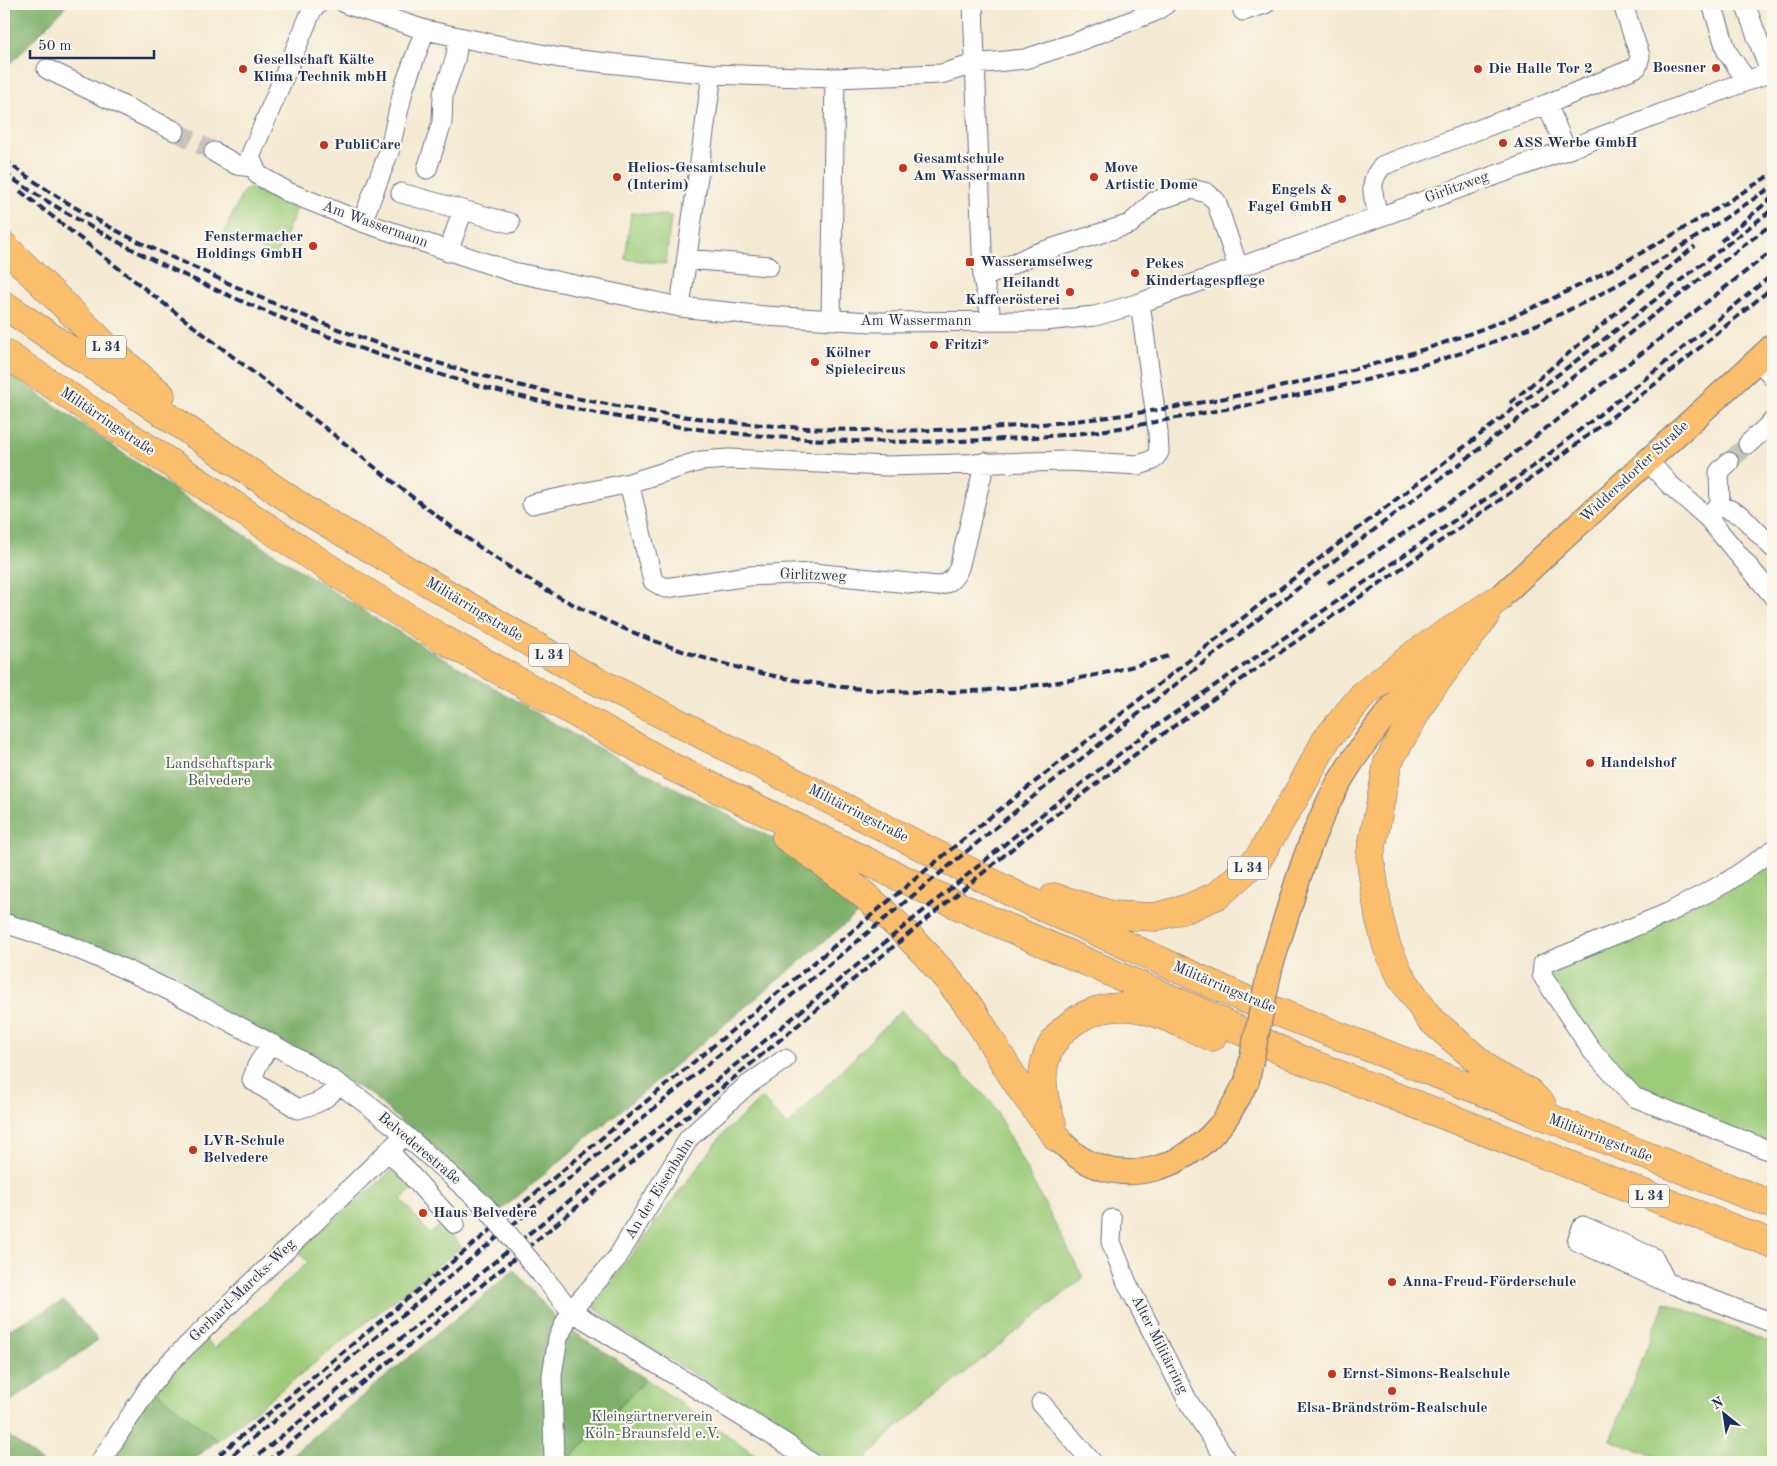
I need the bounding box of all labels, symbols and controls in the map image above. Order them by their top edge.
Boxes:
scale bar [30,28,154,60]
text: 50 m [38,39,72,54]
place label: Gesellschaft Kälte Klima Technik mbH [253,53,387,85]
place label: Boesner [1652,61,1706,76]
place label: Die Halle Tor 2 [1488,62,1593,77]
marker: Boesner [1710,62,1722,74]
marker: Gesellschaft Kälte Klima Technik mbH [237,63,249,75]
marker: Die Halle Tor 2 [1472,63,1484,75]
place label: ASS Werbe GmbH [1513,136,1638,151]
marker: ASS Werbe GmbH [1497,137,1509,149]
place label: PubliCare [334,138,401,153]
marker: PubliCare [318,139,330,151]
place label: Gesamtschule Am Wassermann [913,152,1026,184]
place label: Helios-Gesamtschule (Interim) [627,161,766,193]
place label: Move Artistic Dome [1104,161,1198,193]
marker: Gesamtschule Am Wassermann [897,162,909,174]
street label: Girlitzweg [1423,170,1491,206]
marker: Helios-Gesamtschule (Interim) [611,171,623,183]
marker: Move Artistic Dome [1088,171,1100,183]
place label: Engels & Fagel GmbH [1248,183,1332,215]
marker: Engels & Fagel GmbH [1336,193,1348,205]
street label: Am Wassermann [320,199,430,251]
place label: Fenstermacher Holdings GmbH [196,230,303,262]
marker: Fenstermacher Holdings GmbH [307,240,319,252]
place label: Wasseramselweg [980,255,1093,270]
marker: Wasseramselweg [964,256,976,268]
place label: Pekes Kindertagespflege [1145,257,1265,289]
marker: Pekes Kindertagespflege [1129,267,1141,279]
place label: Heilandt Kaffeerösterei [965,276,1061,308]
marker: Heilandt Kaffeerösterei [1064,286,1076,298]
street label: Am Wassermann [860,314,972,329]
road number: L 34 [86,336,126,358]
place label: Fritzi* [944,338,989,353]
marker: Fritzi* [928,339,940,351]
place label: Kölner Spielecircus [825,346,905,378]
marker: Kölner Spielecircus [809,356,821,368]
street label: Militärringstraße [57,385,157,459]
street label: Widdersdorfer Straße [1578,418,1692,526]
street label: Girlitzweg [779,567,847,585]
street label: Militärringstraße [423,575,525,645]
road number: L 34 [529,644,569,666]
place label: Handelshof [1600,756,1678,771]
park label: Landschaftspark Belvedere [165,757,273,789]
marker: Handelshof [1584,757,1596,769]
street label: Militärringstraße [806,782,911,846]
road number: L 34 [1228,856,1268,880]
street label: Militärringstraße [1170,960,1278,1016]
street label: Belvederestraße [375,1110,463,1188]
street label: Militärringstraße [1546,1112,1654,1166]
place label: LVR-Schule Belvedere [203,1134,285,1166]
street label: An der Eisenbahn [623,1136,697,1242]
marker: LVR-Schule Belvedere [187,1144,199,1156]
road number: L 34 [1629,1184,1669,1208]
place label: Haus Belvedere [433,1206,537,1221]
marker: Haus Belvedere [417,1207,429,1219]
street label: Gerhard-Marcks-Weg [187,1237,299,1345]
place label: Anna-Freud-Förderschule [1402,1275,1576,1290]
marker: Anna-Freud-Förderschule [1386,1276,1398,1288]
street label: Alter Militärring [1128,1294,1190,1396]
place label: Ernst-Simons-Realschule [1342,1367,1510,1382]
marker: Ernst-Simons-Realschule [1326,1368,1338,1380]
marker: Elsa-Brändström-Realschule [1386,1385,1398,1397]
north arrow [1700,1388,1750,1438]
text: N [1710,1395,1726,1412]
place label: Elsa-Brändström-Realschule [1296,1401,1488,1416]
park label: Kleingärtnerverein Köln-Braunsfeld e.V. [584,1410,720,1442]

